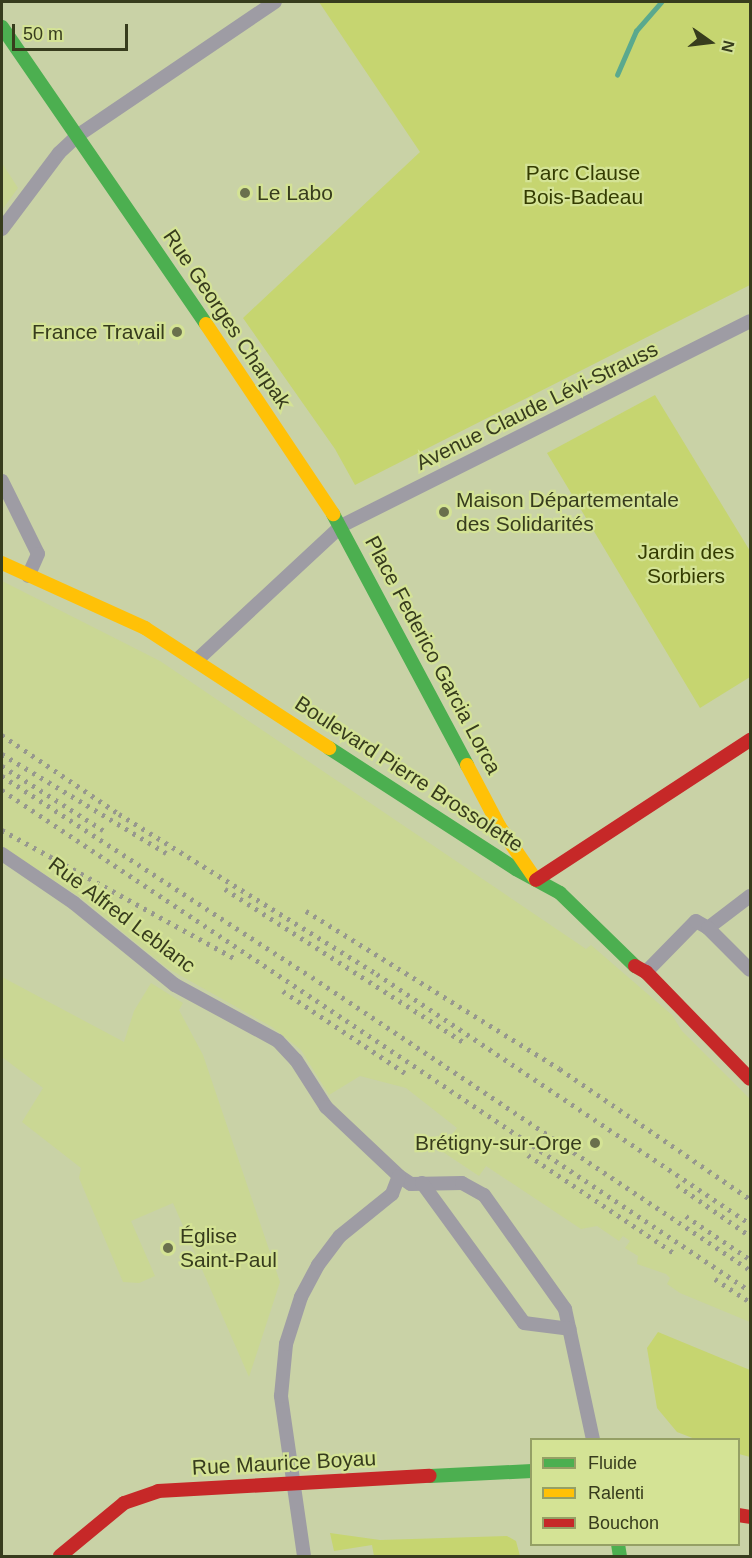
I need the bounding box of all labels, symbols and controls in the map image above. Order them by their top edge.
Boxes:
scale bar [15,12,130,50]
north arrow [680,12,740,72]
text: 50 m [23,24,63,44]
text: N [718,39,738,54]
park label: Parc Clause Bois-Badeau [523,160,643,210]
place label: Le Labo [257,180,333,206]
marker: Le Labo [238,186,252,200]
street label: Rue Georges Charpak [158,225,296,413]
place label: France Travail [32,319,165,345]
marker: France Travail [170,325,184,339]
street label: Avenue Claude Lévi-Strauss [412,336,662,476]
place label: Maison Départementale des Solidarités [456,487,679,537]
marker: Maison Départementale des Solidarités [437,505,451,519]
street label: Place Federico Garcia Lorca [359,532,507,778]
park label: Jardin des Sorbiers [638,539,734,589]
street label: Boulevard Pierre Brossolette [290,691,528,857]
street label: Rue Alfred Leblanc [43,851,201,979]
place label: Brétigny-sur-Orge [415,1130,582,1156]
marker: Brétigny-sur-Orge [586,1134,604,1152]
place label: Église Saint-Paul [180,1223,277,1273]
marker: Église Saint-Paul [161,1241,175,1255]
legend [530,1438,740,1546]
street label: Rue Maurice Boyau [191,1446,377,1480]
text: Fluide [588,1453,637,1473]
text: Ralenti [588,1483,644,1503]
text: Bouchon [588,1513,659,1533]

